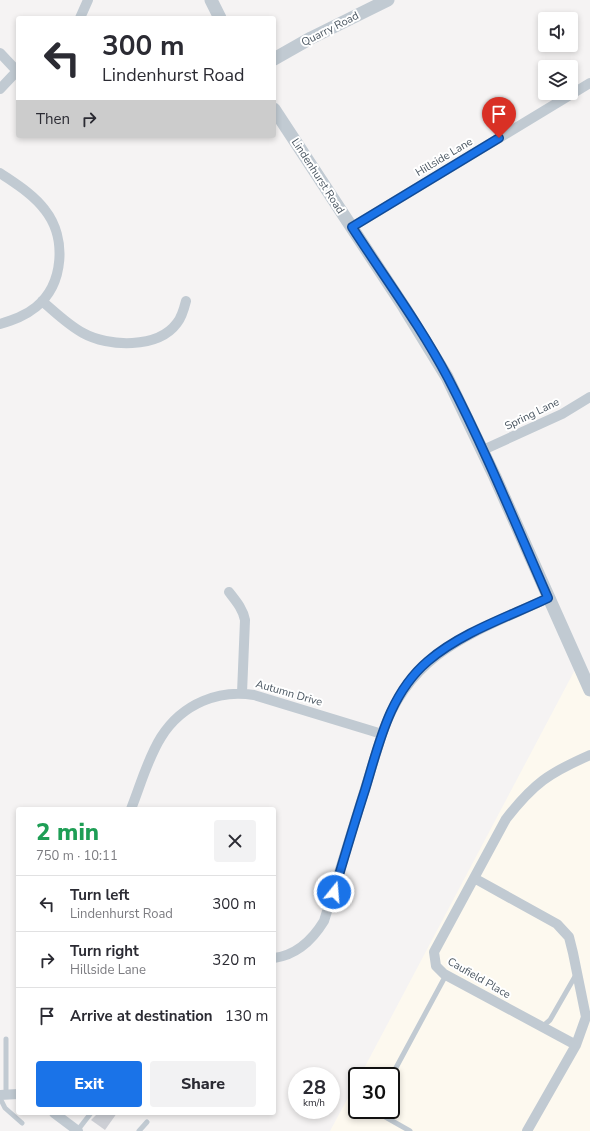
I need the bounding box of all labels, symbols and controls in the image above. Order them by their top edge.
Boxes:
street label: Quarry Road [299,8,361,50]
map controls [538,12,578,100]
button: sound [538,12,578,52]
text: 300 m [102,27,185,65]
icon: left [36,32,88,84]
button: layers [538,60,578,100]
text: Lindenhurst Road [102,63,245,87]
pin [482,97,516,138]
icon: arrive [488,103,510,125]
icon: right [78,108,100,130]
text: Then [36,109,70,129]
street label: Hillside Lane [413,134,476,180]
street label: Lindenhurst Road [288,135,348,217]
street label: Spring Lane [502,394,562,434]
street label: Autumn Drive [254,676,324,710]
text: 2 min [36,816,99,848]
button: close [214,820,256,862]
text: 750 m · 10:11 [36,847,118,865]
position arrow [313,871,355,913]
text: Turn left [70,885,129,905]
icon: left [36,893,58,915]
text: 300 m [212,894,256,914]
text: Lindenhurst Road [70,905,173,923]
text: Turn right [70,941,139,961]
icon: right [36,949,58,971]
text: 320 m [212,950,256,970]
street label: Caufield Place [445,954,513,1002]
text: Hillside Lane [70,961,146,979]
icon: arrive [36,1005,58,1027]
text: Arrive at destination [70,1006,213,1026]
text: 130 m [225,1006,268,1026]
button: Exit [36,1061,142,1107]
button: Share [150,1061,256,1107]
speed limit sign: 30 [348,1067,400,1119]
text: 28 [302,1074,326,1101]
text: km/h [303,1096,325,1110]

